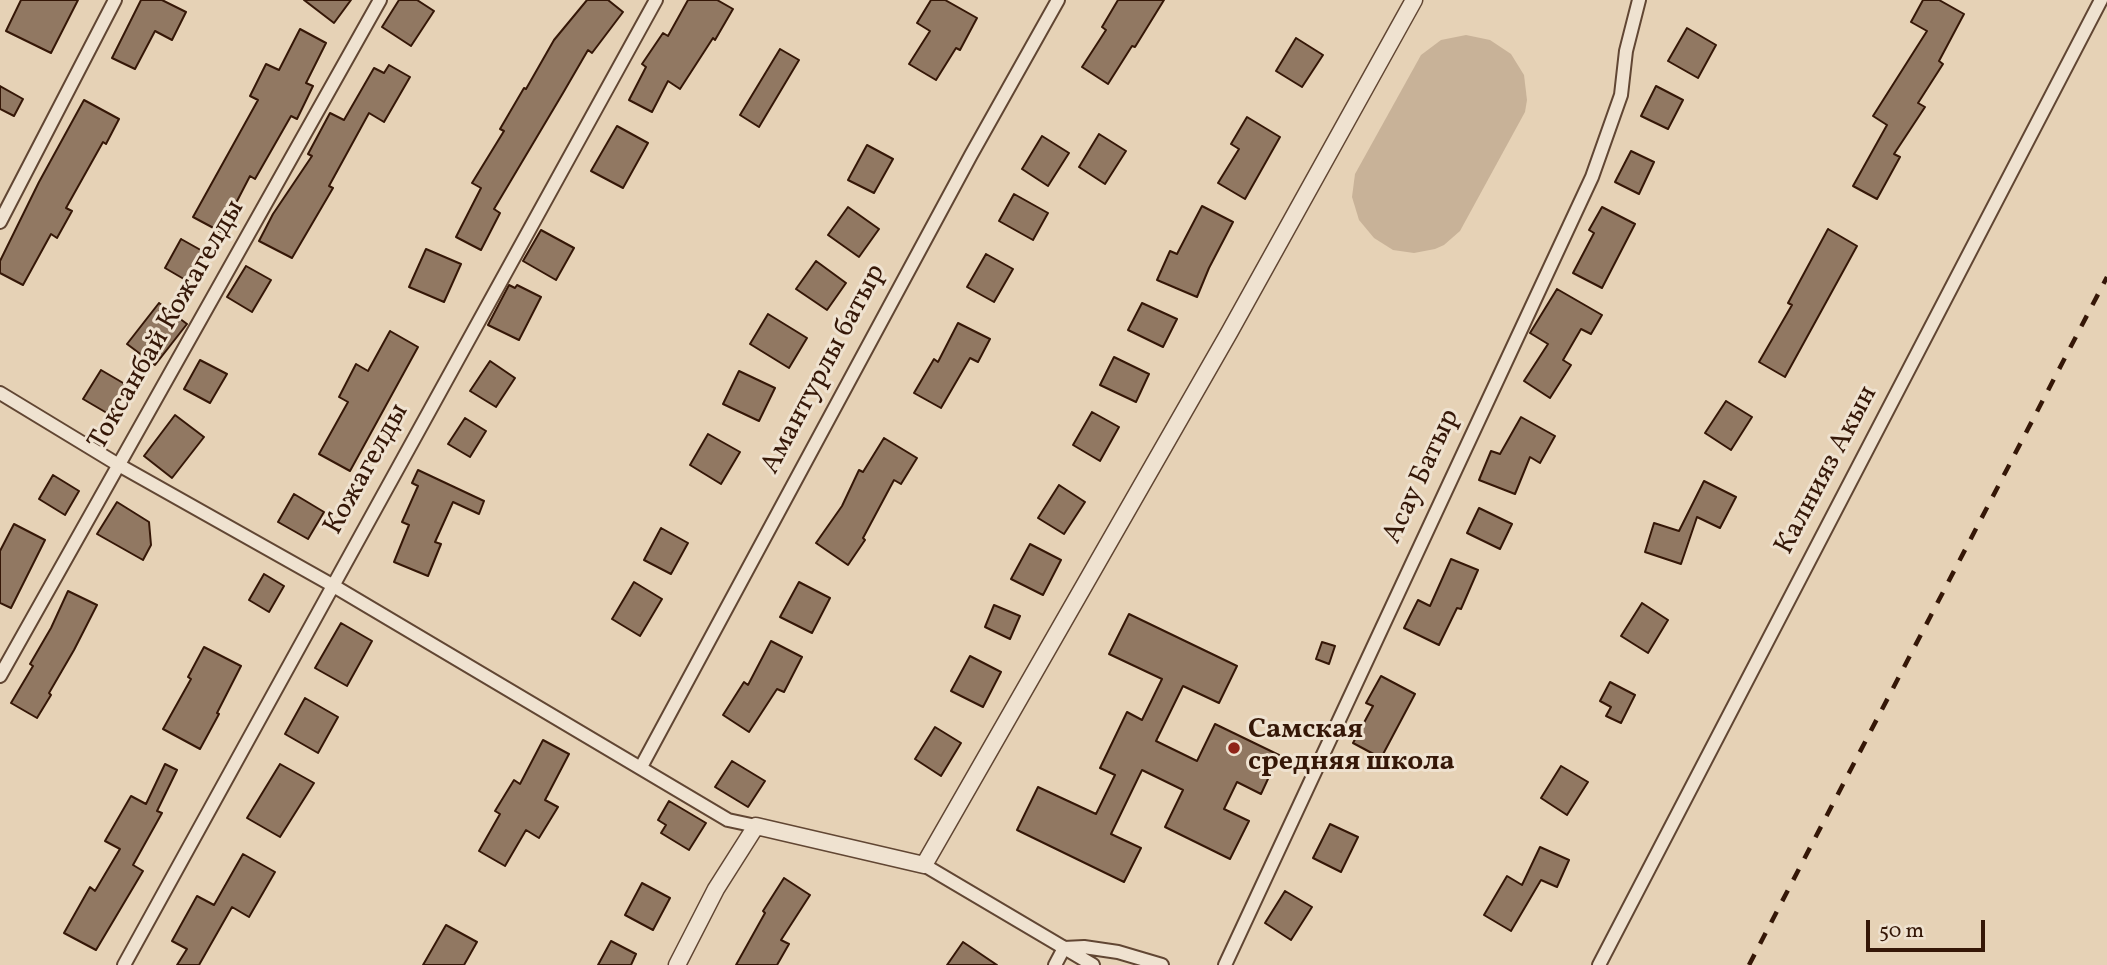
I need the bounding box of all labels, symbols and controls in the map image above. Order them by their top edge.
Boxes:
street label: Токсанбай Кожагелды [83,195,253,457]
street label: Амантурлы батыр [755,259,895,481]
street label: Калнияз Акын [1769,381,1887,561]
street label: Кожагелды [318,399,418,541]
street label: Асау Батыр [1377,404,1469,550]
place label: Самская средняя школа [1248,715,1455,781]
marker: Самская средняя школа [1226,740,1242,756]
scale bar [1869,906,1988,950]
text: 50 m [1879,917,1924,946]

